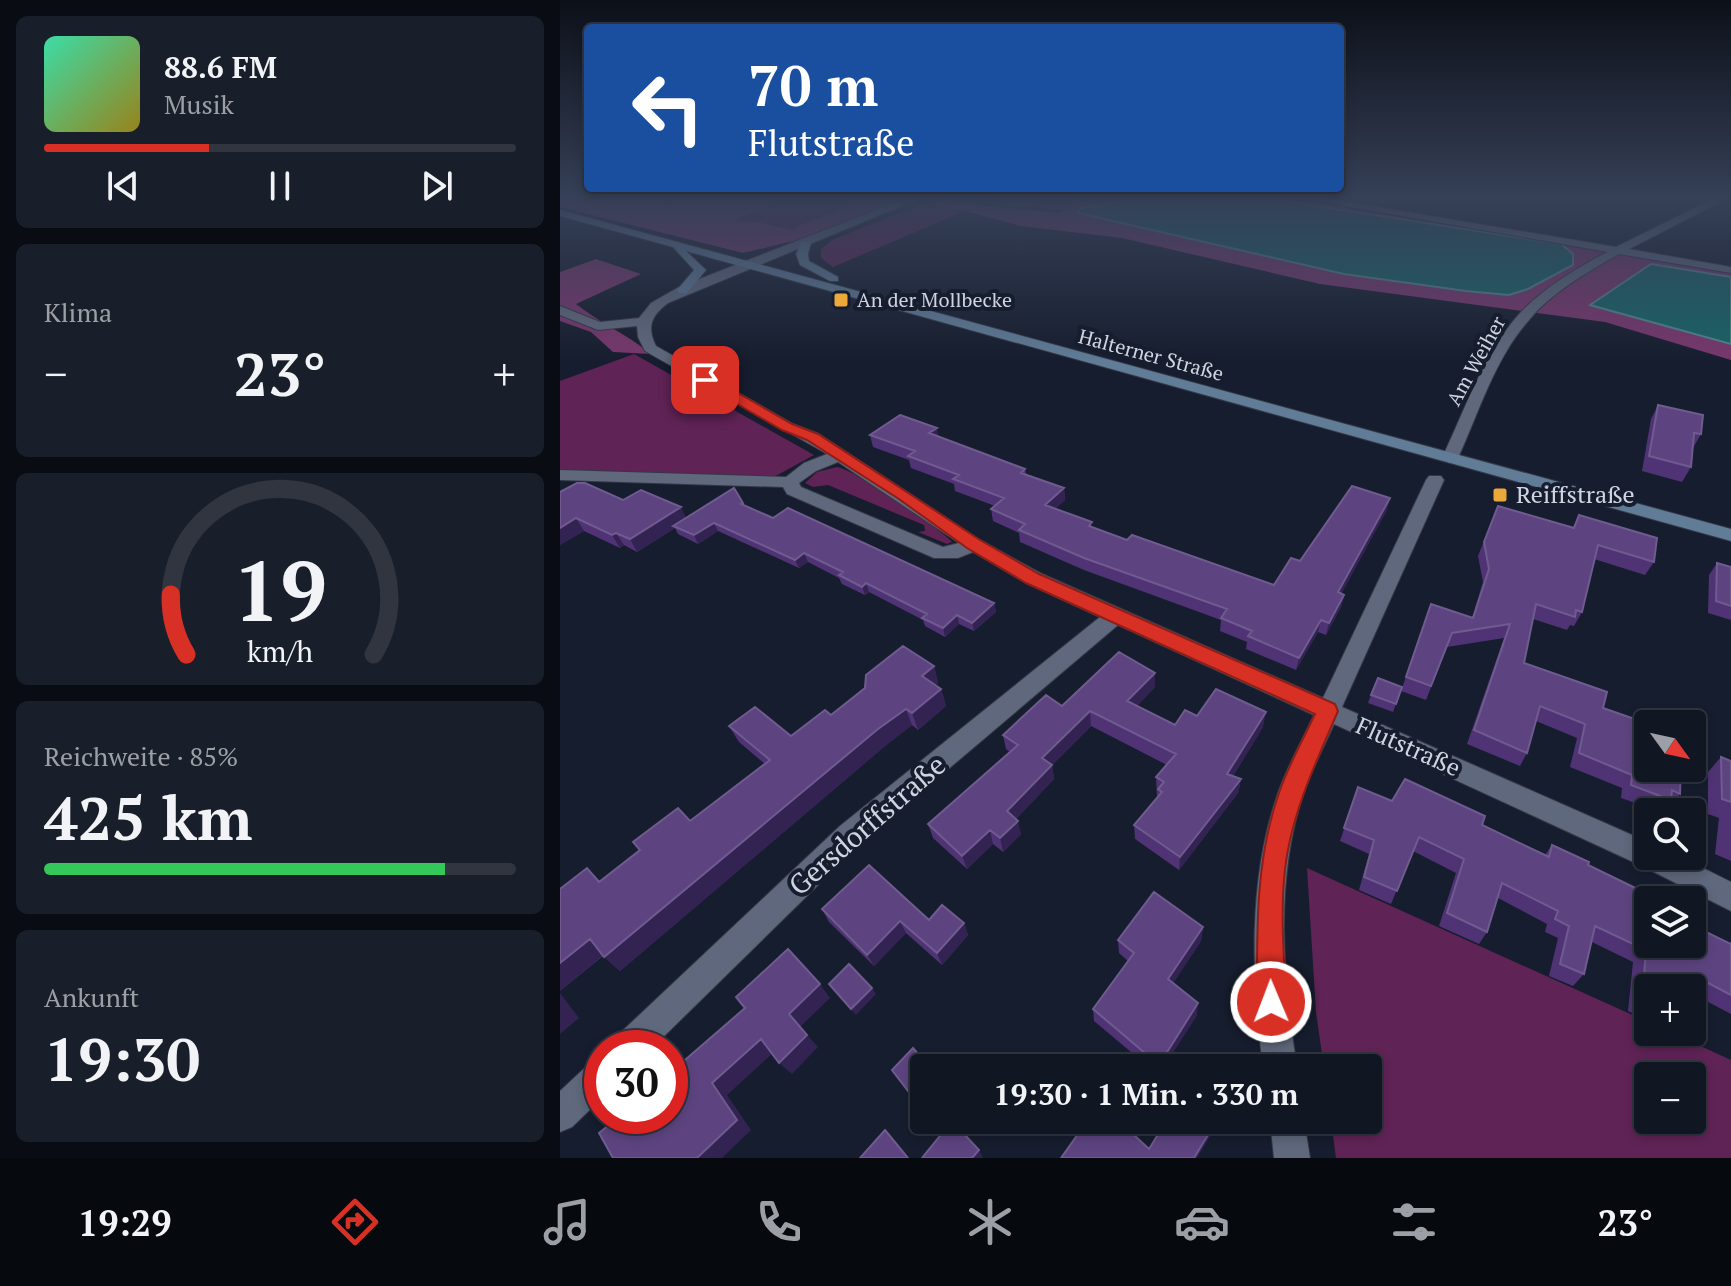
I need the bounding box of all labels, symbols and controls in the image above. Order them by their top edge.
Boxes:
text: 88.6 FM [164,47,277,87]
text: 70 m [748,48,878,122]
icon: left [616,56,720,160]
text: Musik [164,87,234,121]
text: Flutstraße [748,119,914,166]
icon: previous [101,164,145,208]
icon: pause [258,164,302,208]
icon: next [415,164,459,208]
place label: An der Mollbecke [857,286,1012,313]
marker: An der Mollbecke [832,291,850,309]
text: Klima [44,295,112,329]
street label: Am Weiher [1440,311,1511,410]
street label: Halterner Straße [1076,322,1227,387]
text: 23° [234,334,326,413]
text: − [44,344,67,403]
text: + [493,344,516,403]
pin [671,346,739,414]
icon: arrive [683,358,727,402]
place label: Reiffstraße [1516,478,1635,510]
marker: Reiffstraße [1491,486,1509,504]
text: 19 [233,535,327,645]
text: km/h [247,632,313,670]
street label: Flutstraße [1351,709,1466,783]
north arrow [1634,710,1706,782]
map controls [1634,710,1706,1134]
text: Reichweite · 85% [44,739,238,773]
street label: Gersdorffstraße [780,746,953,903]
text: 425 km [44,778,252,857]
button: search [1634,798,1706,870]
button: layers [1634,886,1706,958]
position arrow [1229,960,1313,1044]
button: + [1634,974,1706,1046]
text: Ankunft [44,980,139,1014]
text: 19:30 [44,1019,200,1098]
speed limit sign: 30 [584,1030,688,1134]
button: − [1634,1062,1706,1134]
text: 19:30 · 1 Min. · 330 m [994,1074,1298,1114]
icon: directions [327,1194,383,1250]
icon: music [539,1194,595,1250]
icon: phone [751,1194,807,1250]
icon: climate [962,1194,1018,1250]
icon: car [1174,1194,1230,1250]
icon: filters [1386,1194,1442,1250]
text: 19:29 [78,1199,172,1246]
text: 23° [1597,1199,1653,1246]

